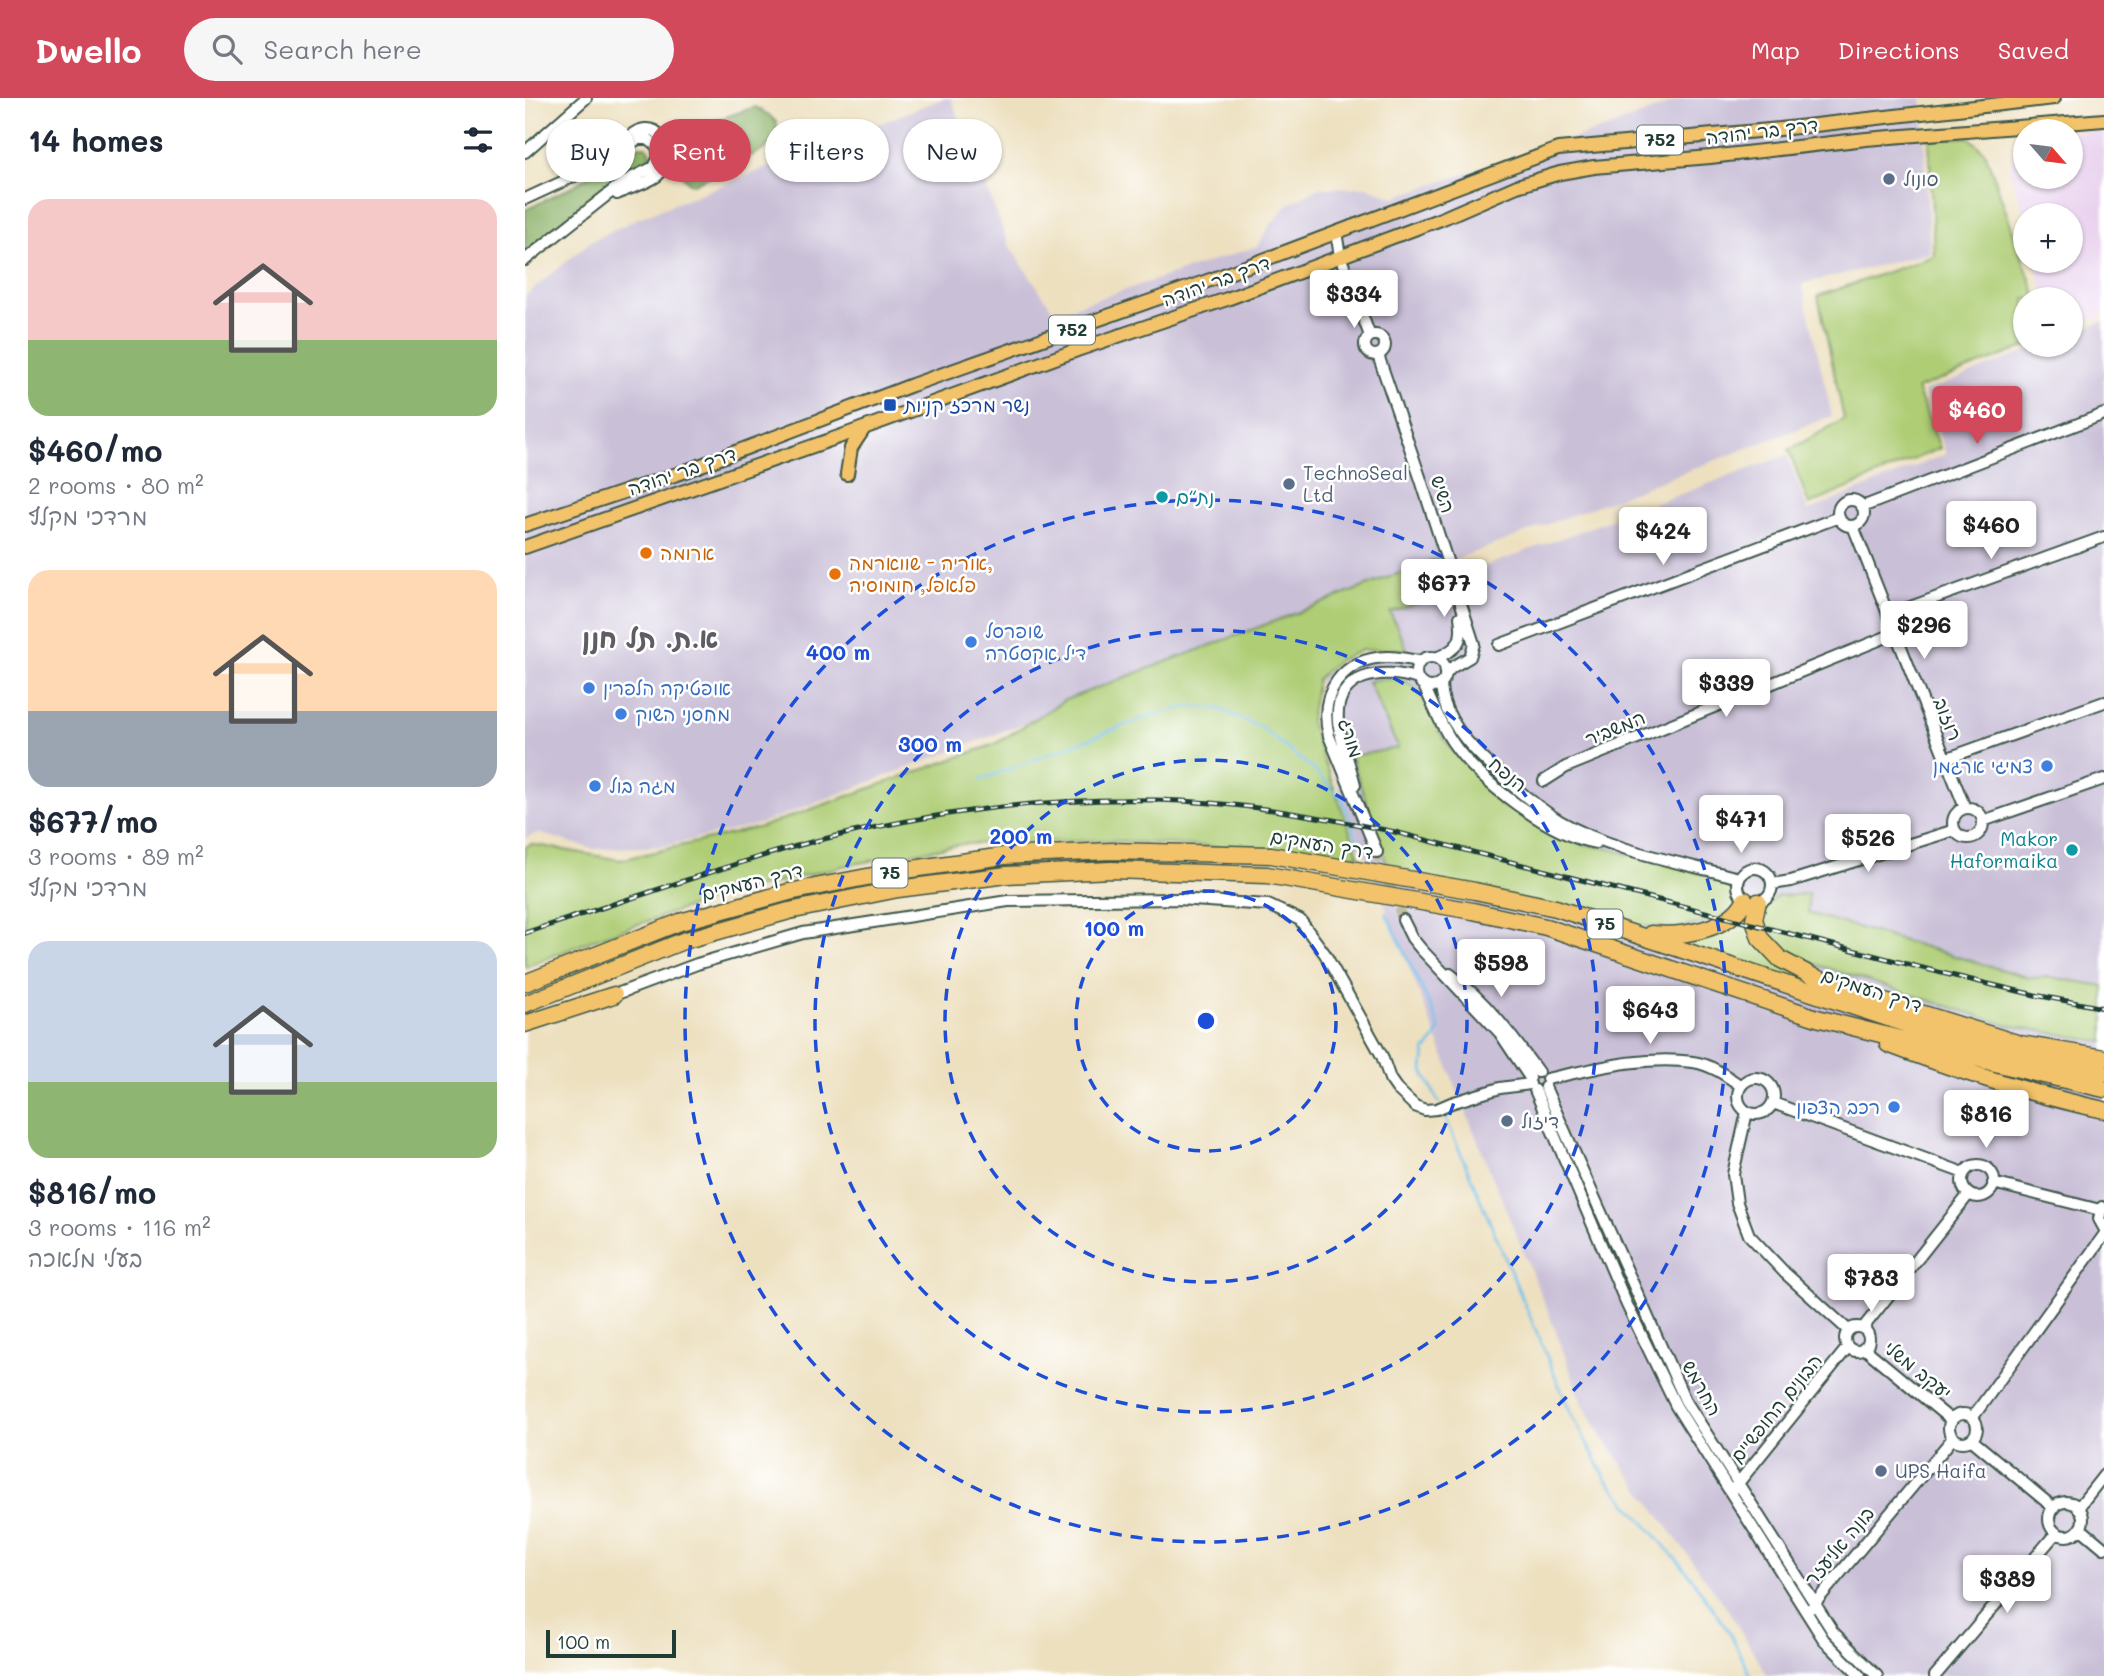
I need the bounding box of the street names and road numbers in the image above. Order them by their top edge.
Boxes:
street label: דרך בר יהודה [1704,111,1820,150]
road number: 752 [1637,126,1683,154]
street label: דרך בר יהודה [1158,249,1273,312]
road number: 752 [1049,316,1095,344]
street label: דרך בר יהודה [624,440,739,501]
street label: השיש [1426,472,1461,516]
street label: רוזוב [1929,693,1968,744]
street label: המשביר [1581,704,1649,751]
street label: מורג [1333,715,1370,761]
street label: הנפח [1484,750,1533,797]
street label: דרך העמקים [1269,823,1375,864]
street label: דרך העמקים [698,857,805,906]
road number: 75 [873,858,907,888]
road number: 75 [1587,910,1623,938]
street label: דרך העמקים [1819,962,1926,1018]
street label: יעקב משלי [1879,1335,1957,1405]
street label: הבונים החופשיים [1724,1348,1827,1467]
street label: החרמש [1677,1355,1728,1420]
street label: בונה אליעזר [1798,1501,1879,1591]

